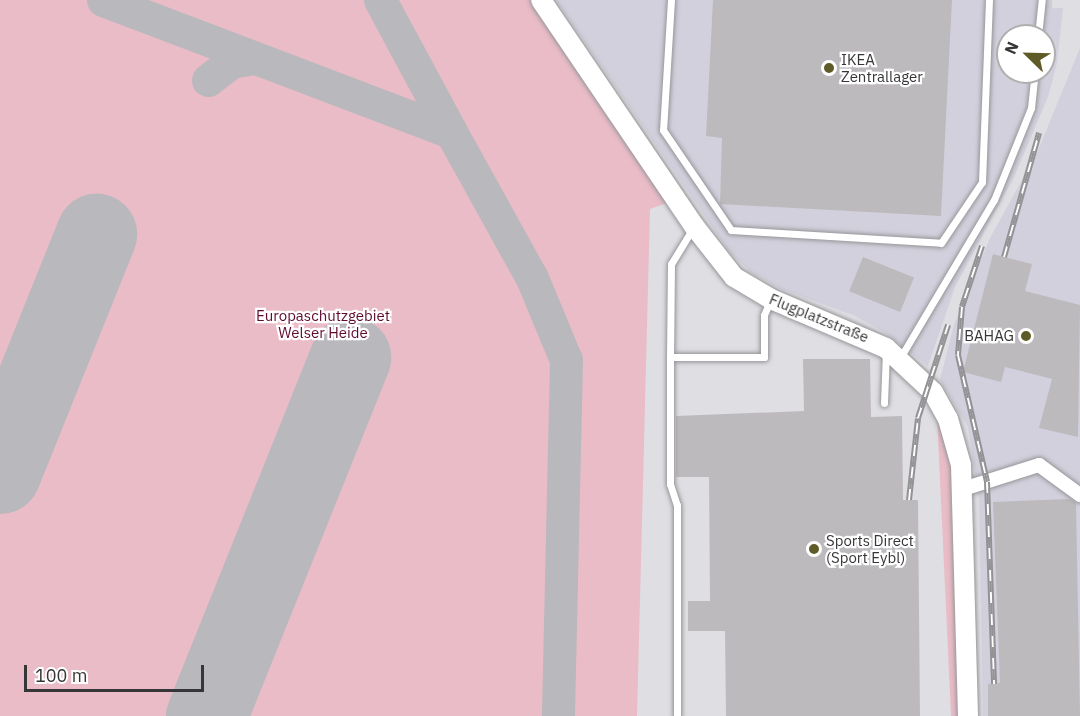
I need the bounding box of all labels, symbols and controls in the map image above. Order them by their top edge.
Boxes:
north arrow [996,24,1056,84]
text: N [1000,39,1023,57]
place label: IKEA Zentrallager [841,50,923,85]
marker: IKEA Zentrallager [822,61,836,75]
street label: Flugplatzstraße [767,290,871,346]
park label: Europaschutzgebiet Welser Heide [256,306,390,341]
place label: BAHAG [964,327,1014,345]
marker: BAHAG [1019,329,1033,343]
place label: Sports Direct (Sport Eybl) [826,531,914,566]
marker: Sports Direct (Sport Eybl) [807,542,821,556]
scale bar [27,653,207,691]
text: 100 m [35,664,87,687]

